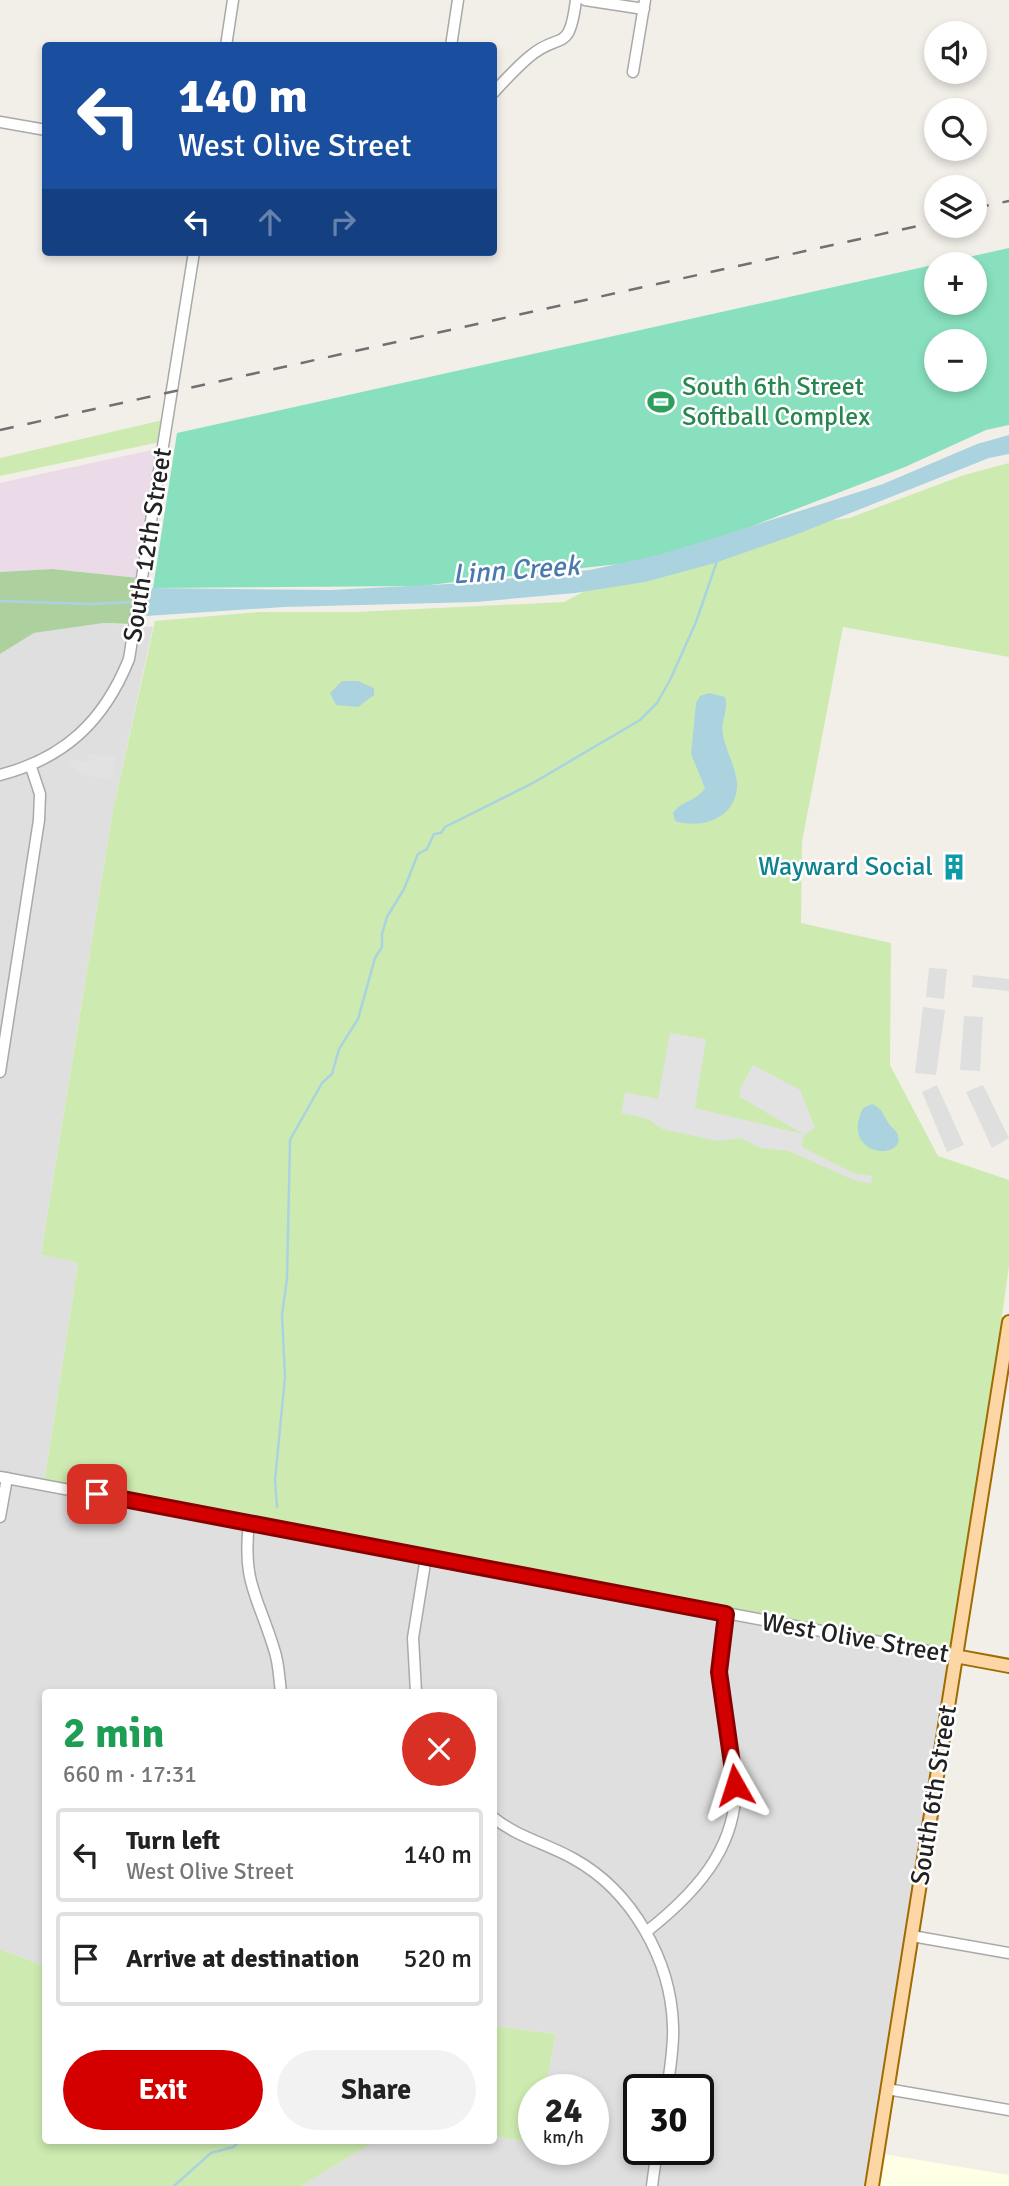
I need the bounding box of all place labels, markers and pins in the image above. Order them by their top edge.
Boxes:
place label: South 6th Street Softball Complex [682,371,870,433]
sports icon: South 6th Street Softball Complex [646,387,676,417]
place label: Wayward Social [758,851,933,883]
building icon: Wayward Social [939,852,969,882]
pin [67,1464,127,1524]

